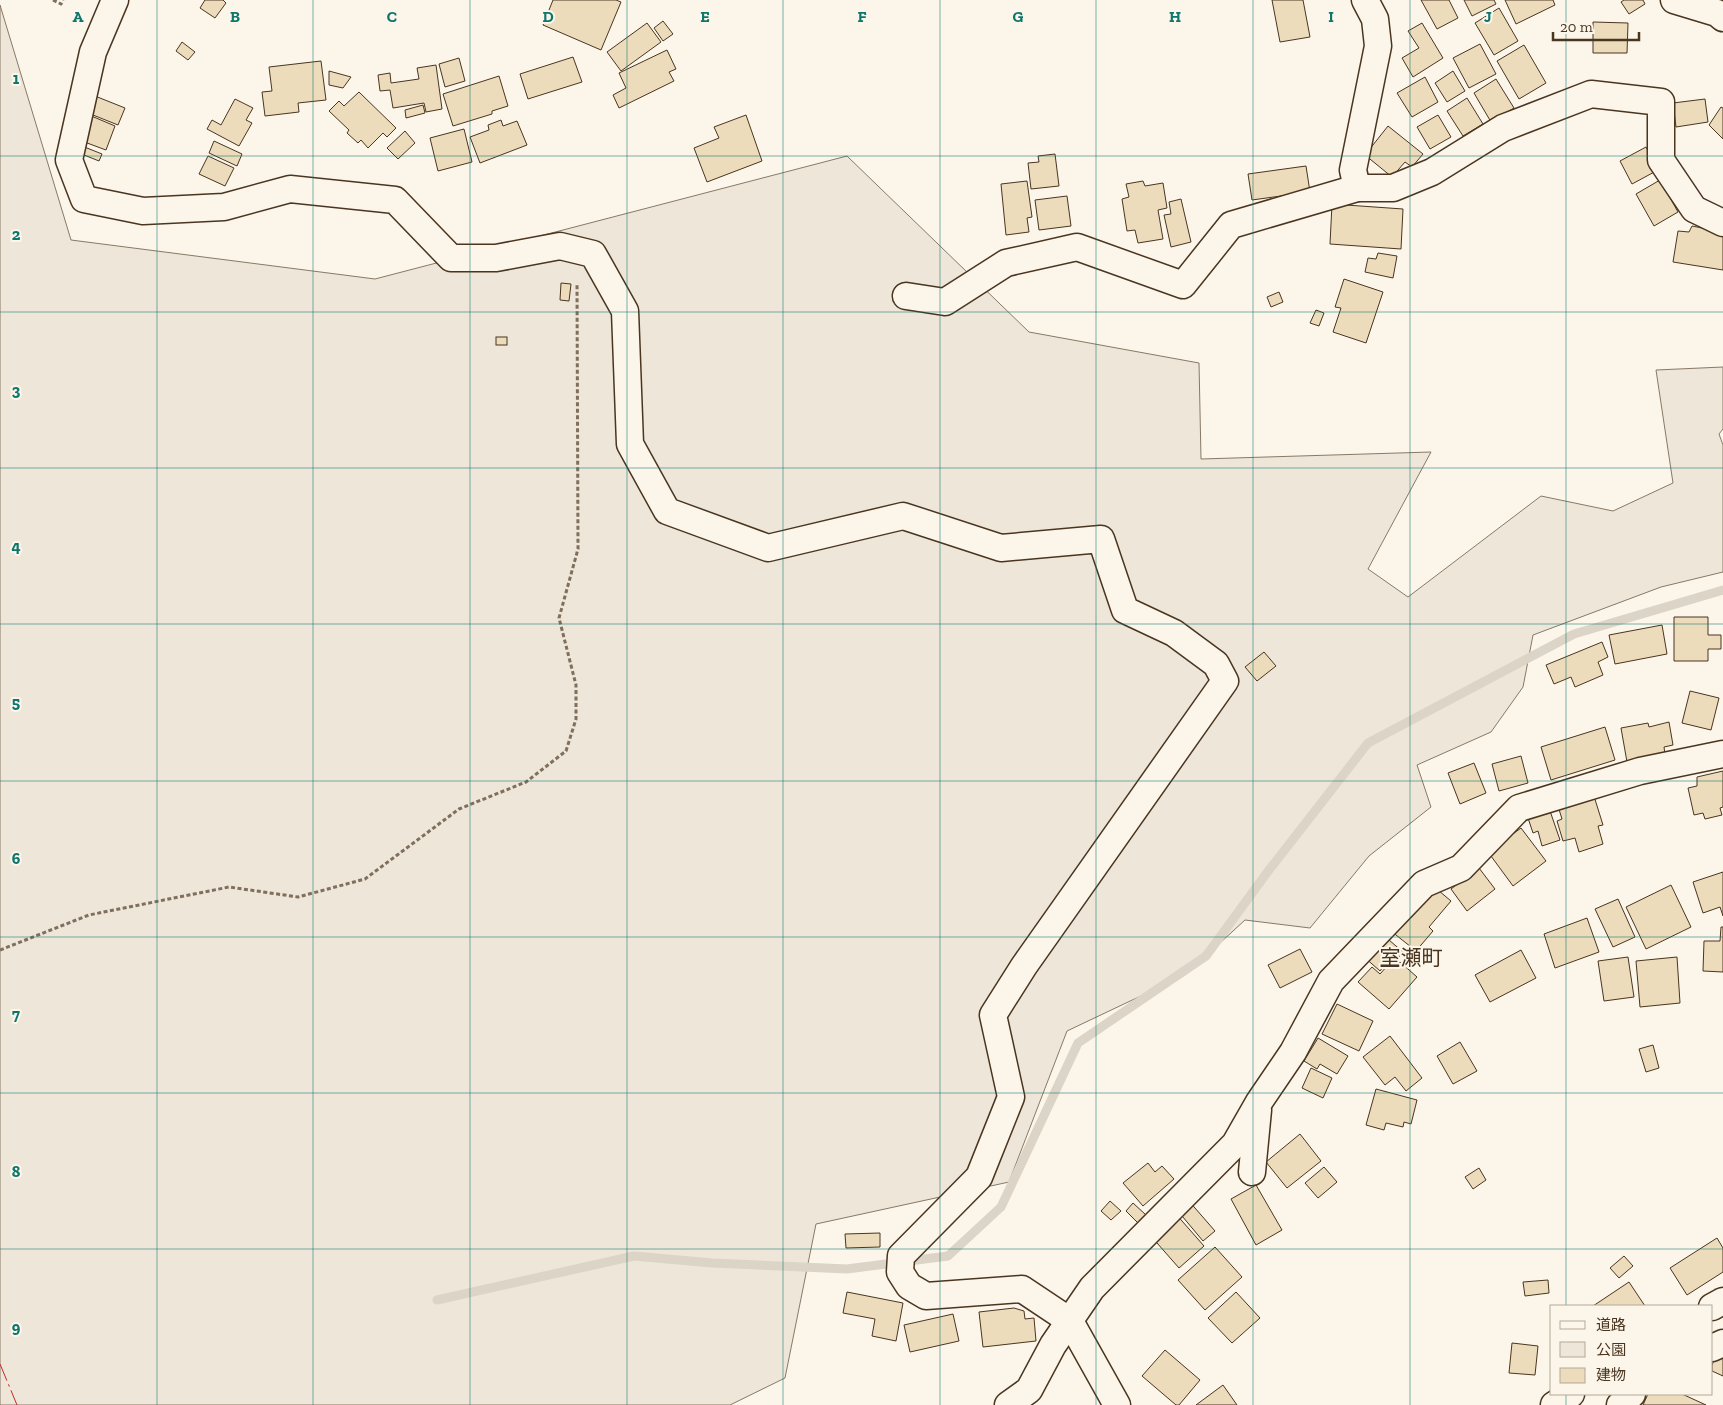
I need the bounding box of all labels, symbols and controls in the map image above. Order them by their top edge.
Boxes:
text: A [73,7,84,26]
text: B [230,7,240,26]
text: C [387,7,397,26]
text: D [542,7,554,26]
text: E [700,7,710,26]
text: F [857,7,867,26]
text: G [1013,7,1024,26]
text: H [1169,7,1181,26]
text: I [1328,7,1334,26]
text: J [1484,7,1492,26]
scale bar [1553,10,1639,42]
text: 20 m [1560,18,1593,36]
text: 1 [13,69,20,88]
text: 2 [12,225,21,244]
text: 3 [12,381,21,400]
text: 4 [11,537,21,556]
text: 5 [12,693,20,712]
text: 6 [12,849,21,868]
district label: 室瀬町 [1380,945,1443,970]
text: 7 [12,1005,20,1024]
text: 8 [12,1162,21,1181]
legend [1550,1305,1713,1395]
text: 道路 [1596,1316,1626,1334]
text: 9 [12,1318,21,1337]
text: 公園 [1596,1341,1626,1359]
text: 建物 [1596,1366,1626,1384]

